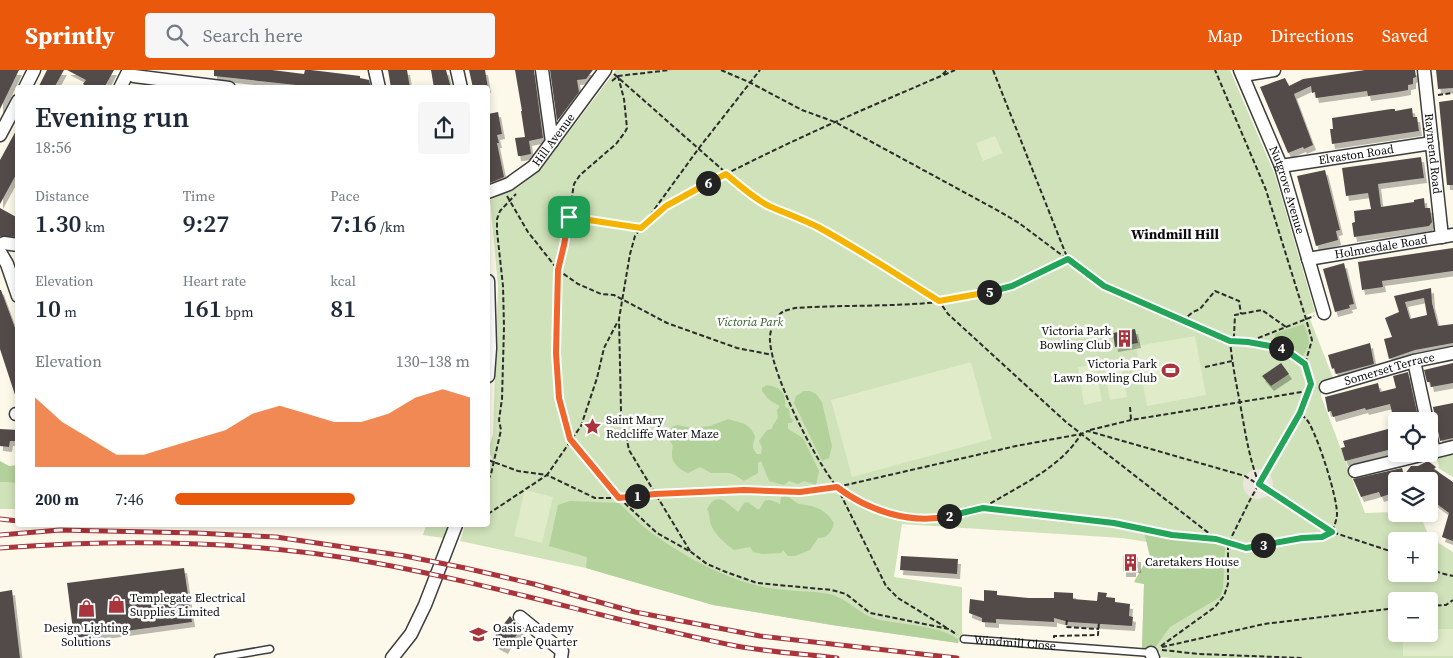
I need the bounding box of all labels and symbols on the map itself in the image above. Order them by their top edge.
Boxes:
street label: Hill Avenue [528,110,578,170]
street label: Raymend Road [1421,112,1445,195]
street label: Elvaston Road [1318,141,1395,168]
street label: Nutgrove Avenue [1265,143,1308,236]
pin: 6 [696,170,720,196]
pin [548,196,590,238]
district label: Windmill Hill [1131,224,1219,244]
street label: Holmesdale Road [1333,231,1429,262]
pin: 5 [976,280,1002,304]
park label: Victoria Park [717,314,783,330]
place label: Victoria Park Bowling Club [1040,323,1111,353]
building icon: Victoria Park Bowling Club [1115,328,1135,348]
pin: 4 [1268,336,1294,360]
street label: Somerset Terrace [1342,349,1436,389]
place label: Victoria Park Lawn Bowling Club [1053,356,1157,386]
sports icon: Victoria Park Lawn Bowling Club [1161,361,1181,381]
place label: Saint Mary Redcliffe Water Maze [606,412,719,442]
place icon: Saint Mary Redcliffe Water Maze [582,417,602,437]
pin: 1 [624,484,650,508]
pin: 2 [936,504,962,528]
pin: 3 [1250,532,1276,558]
building icon: Caretakers House [1121,552,1141,572]
place label: Caretakers House [1145,554,1239,570]
place label: Templegate Electrical Supplies Limited [130,590,246,620]
shop icon: Templegate Electrical Supplies Limited [106,595,126,615]
shop icon: Design Lighting Solutions [76,599,96,619]
place label: Design Lighting Solutions [44,620,128,650]
place label: Oasis Academy Temple Quarter [493,620,577,650]
school or university icon: Oasis Academy Temple Quarter [469,625,489,645]
street label: Windmill Close [973,632,1057,654]

